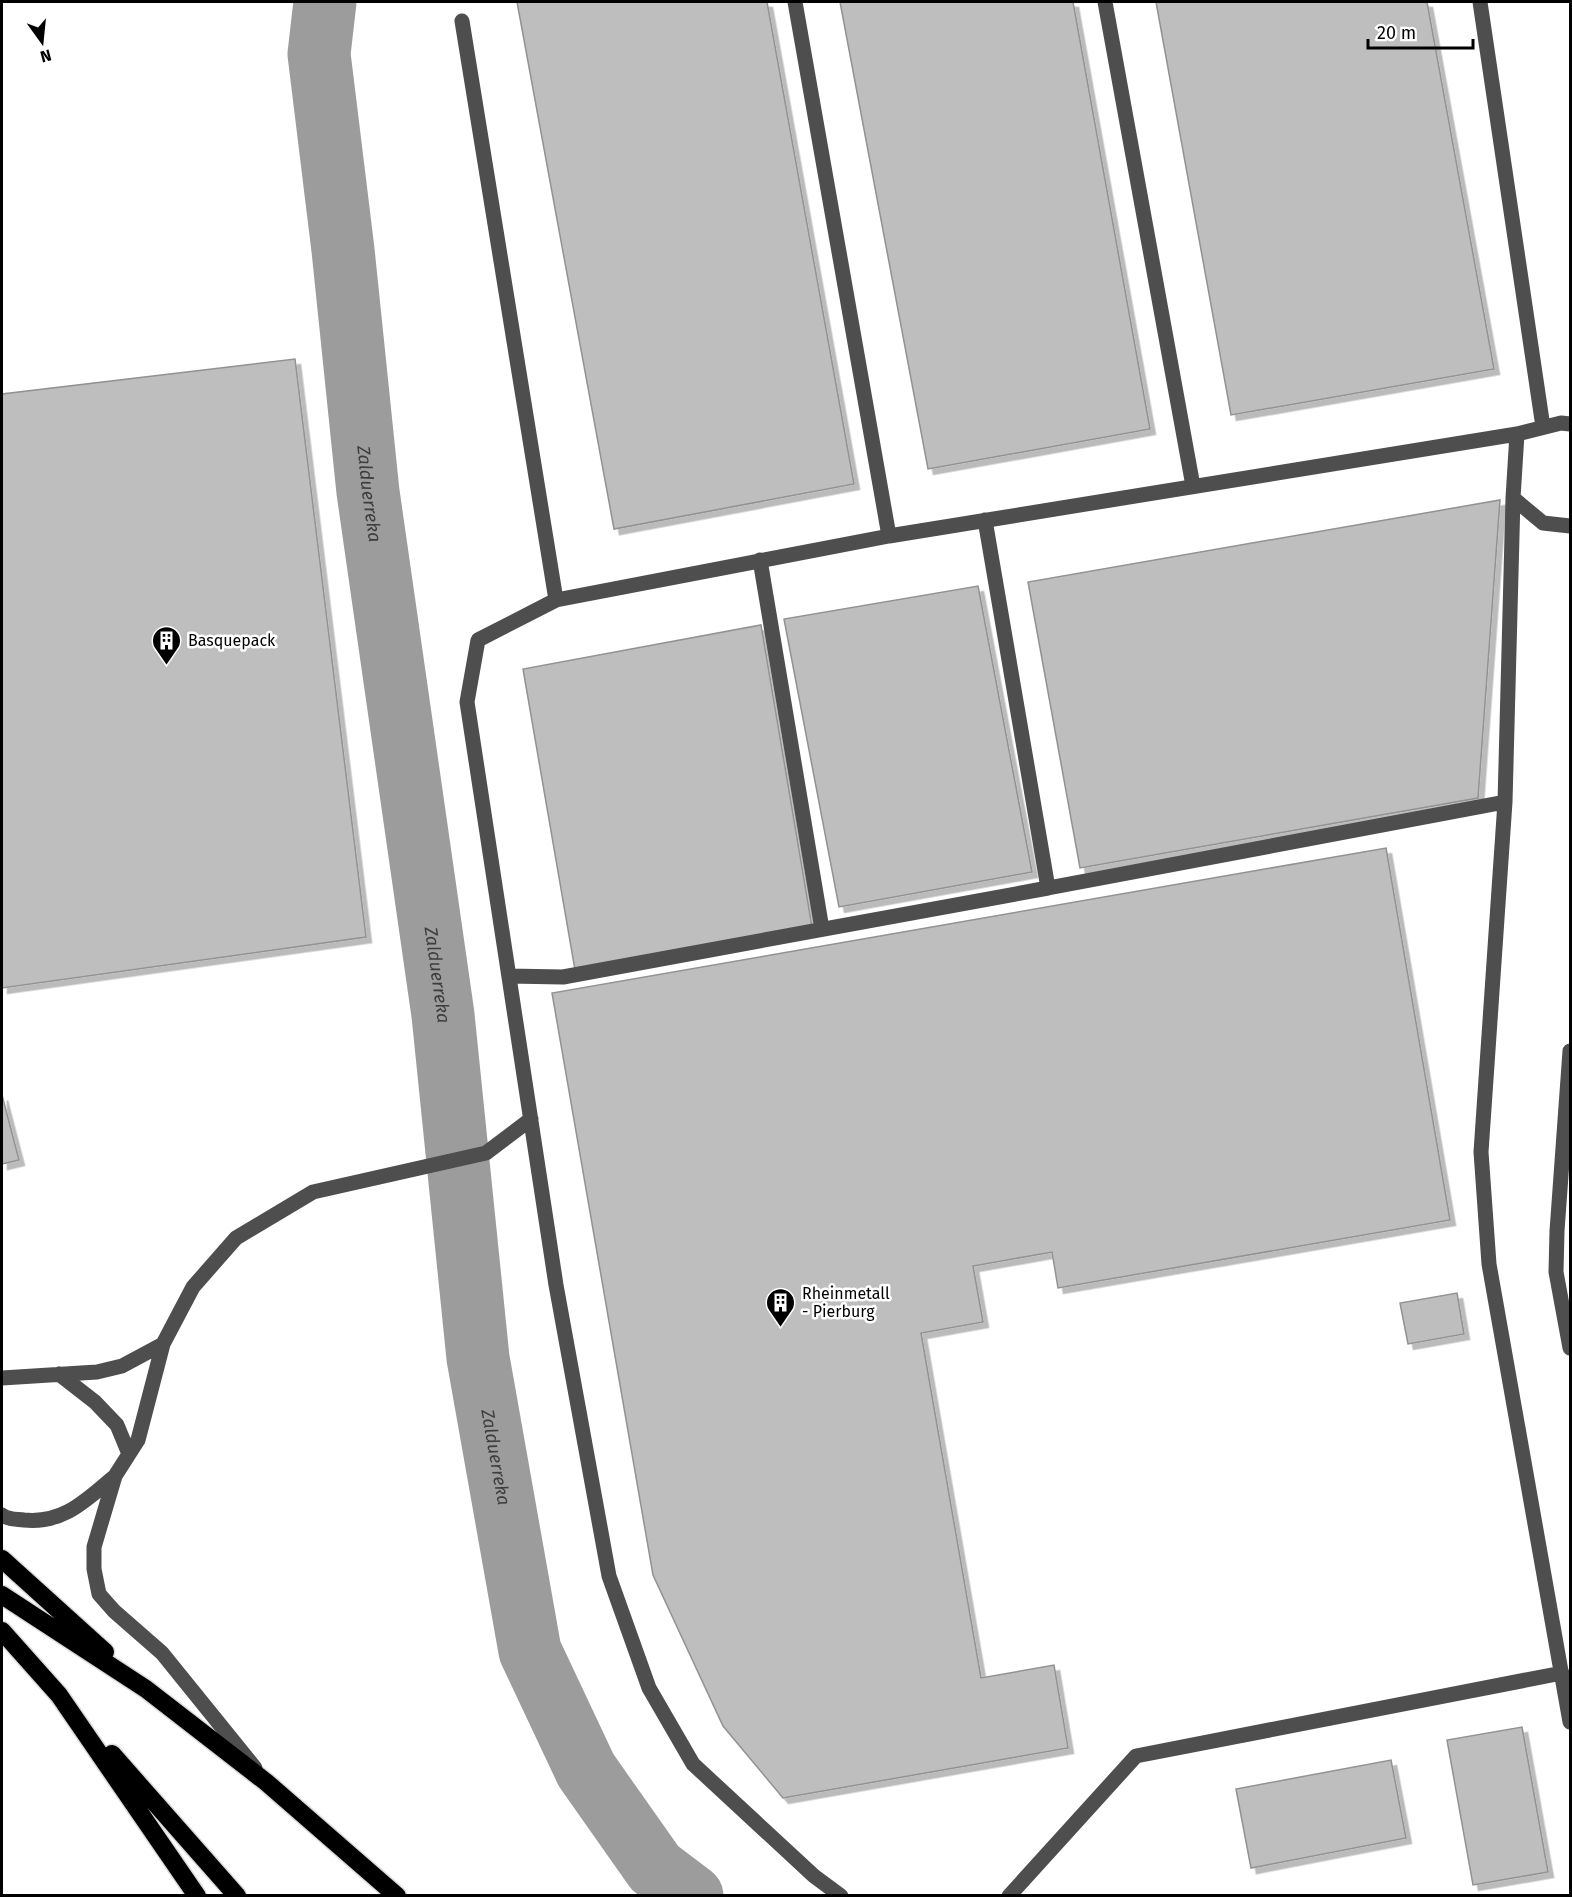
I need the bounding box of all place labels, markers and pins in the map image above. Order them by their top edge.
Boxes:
building icon: Basquepack [151,624,183,666]
place label: Basquepack [188,631,276,650]
place label: Rheinmetall - Pierburg [802,1284,890,1321]
building icon: Rheinmetall - Pierburg [765,1286,797,1328]

